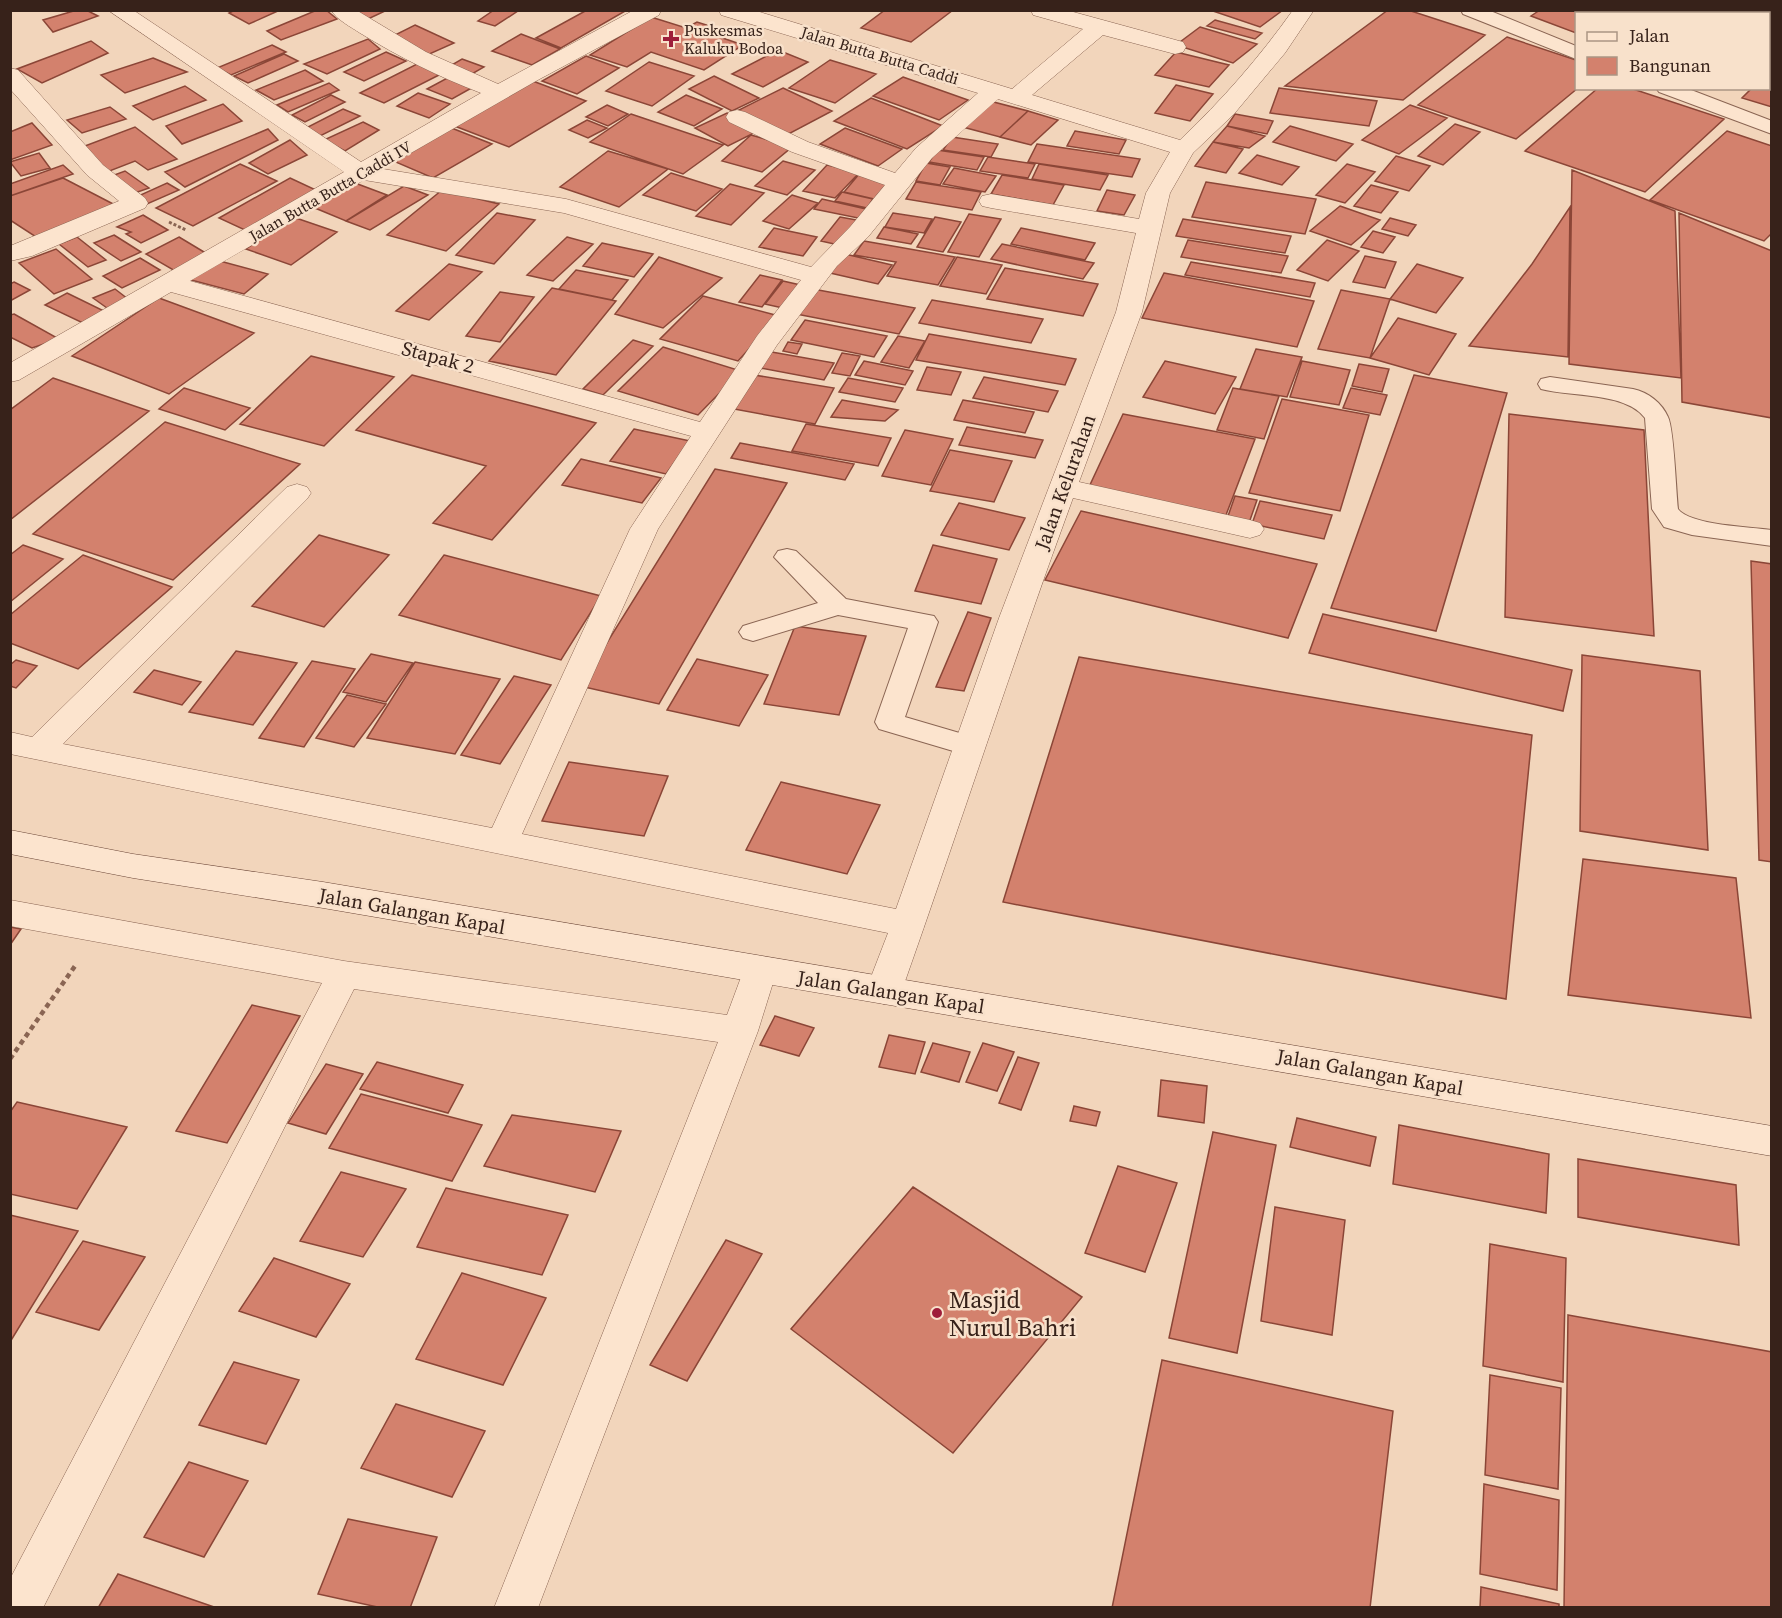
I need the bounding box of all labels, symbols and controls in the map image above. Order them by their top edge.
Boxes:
legend [1575,12,1770,90]
place label: Puskesmas Kaluku Bodoa [684,19,784,59]
street label: Jalan Butta Butta Caddi [797,20,962,90]
text: Jalan [1628,23,1670,48]
marker: Puskesmas Kaluku Bodoa [662,30,680,48]
text: Bangunan [1629,53,1711,78]
street label: Jalan Butta Butta Caddi IV [244,135,416,247]
street label: Stapak 2 [399,334,477,380]
street label: Jalan Kelurahan [1027,410,1103,555]
street label: Jalan Galangan Kapal [315,881,508,941]
street label: Jalan Galangan Kapal [794,963,987,1021]
street label: Jalan Galangan Kapal [1273,1042,1466,1102]
place label: Masjid Nurul Bahri [949,1283,1076,1344]
marker: Masjid Nurul Bahri [930,1306,944,1320]

